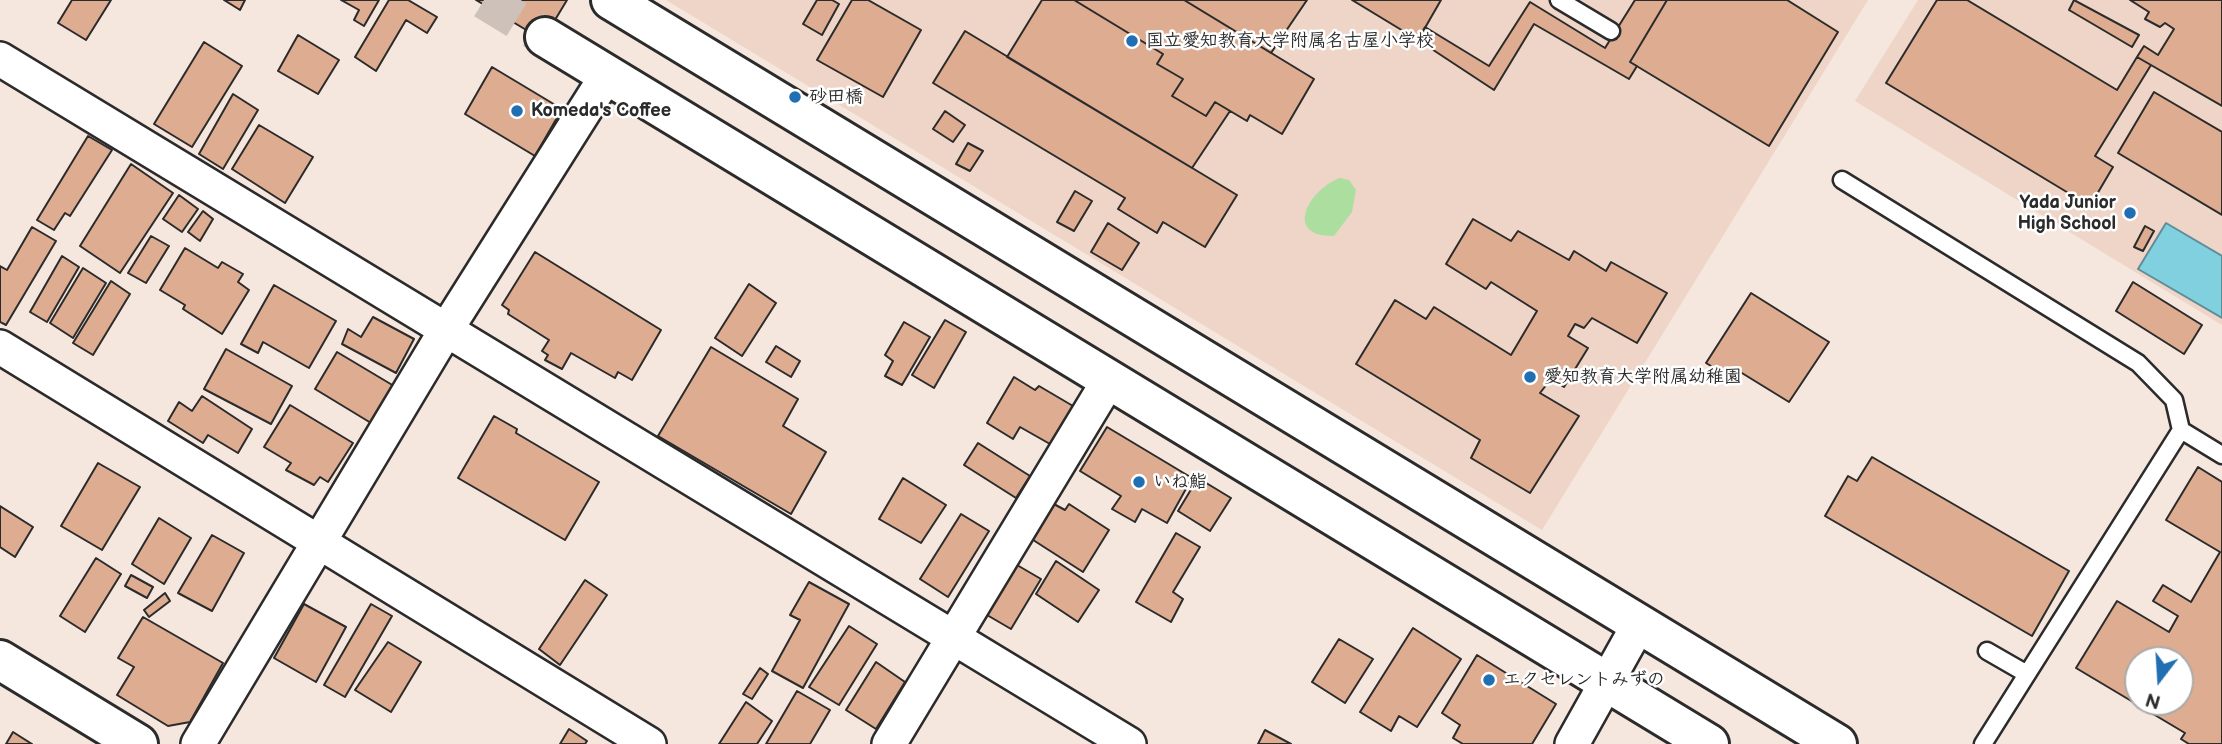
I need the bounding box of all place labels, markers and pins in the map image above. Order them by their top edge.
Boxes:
place label: 国立愛知教育大学附属名古屋小学校 [1146,30,1434,52]
marker: 国立愛知教育大学附属名古屋小学校 [1124,33,1140,49]
place label: 砂田橋 [809,86,863,108]
marker: 砂田橋 [787,89,803,105]
place label: Komeda's Coffee [531,100,671,122]
marker: Komeda's Coffee [509,103,525,119]
place label: Yada Junior High School [2018,192,2116,234]
marker: Yada Junior High School [2122,205,2138,221]
place label: 愛知教育大学附属幼稚園 [1544,366,1742,388]
marker: 愛知教育大学附属幼稚園 [1522,369,1538,385]
place label: いね鮨 [1153,471,1207,493]
marker: いね鮨 [1131,474,1147,490]
place label: エクセレントみずの [1503,669,1665,691]
marker: エクセレントみずの [1481,672,1497,688]

